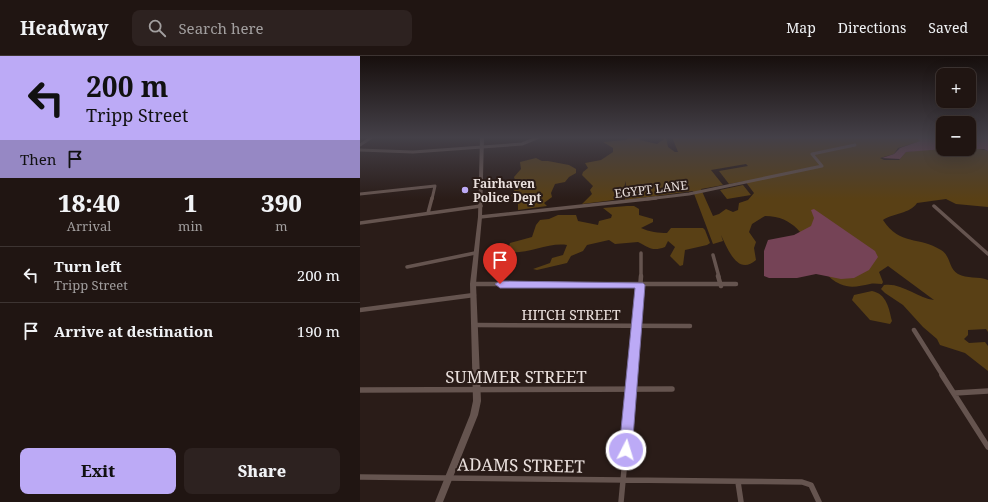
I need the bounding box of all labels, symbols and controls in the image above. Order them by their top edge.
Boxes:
search box [132,10,412,46]
text: Headway [20,15,108,41]
icon: search [146,17,168,39]
text: Search here [178,18,264,38]
text: Map [786,18,816,37]
text: Directions [838,18,906,37]
text: Saved [928,18,968,37]
text: 200 m [86,67,168,105]
map controls [936,68,976,156]
button: + [936,68,976,108]
icon: left [20,72,72,124]
text: Tripp Street [86,103,188,127]
button: − [936,116,976,156]
icon: arrive [64,148,86,170]
text: Then [20,149,56,169]
place label: Fairhaven Police Dept [473,175,542,206]
street label: EGYPT LANE [613,176,689,202]
marker: Fairhaven Police Dept [460,185,470,195]
text: 18:40 [58,186,120,219]
text: 1 [184,186,197,219]
text: 390 [261,186,302,219]
text: Arrival [67,217,111,235]
text: min [178,217,203,235]
text: m [275,217,288,235]
pin [483,243,517,284]
icon: arrive [489,249,511,271]
text: Turn left [54,256,122,276]
icon: left [20,264,42,286]
text: 200 m [297,265,340,285]
text: Tripp Street [54,276,128,294]
street label: HITCH STREET [521,305,621,324]
icon: arrive [20,320,42,342]
text: Arrive at destination [54,321,213,341]
text: 190 m [297,321,340,341]
street label: SUMMER STREET [445,365,587,388]
position arrow [605,429,647,471]
button: Exit [20,448,176,494]
button: Share [184,448,340,494]
street label: ADAMS STREET [457,452,586,478]

